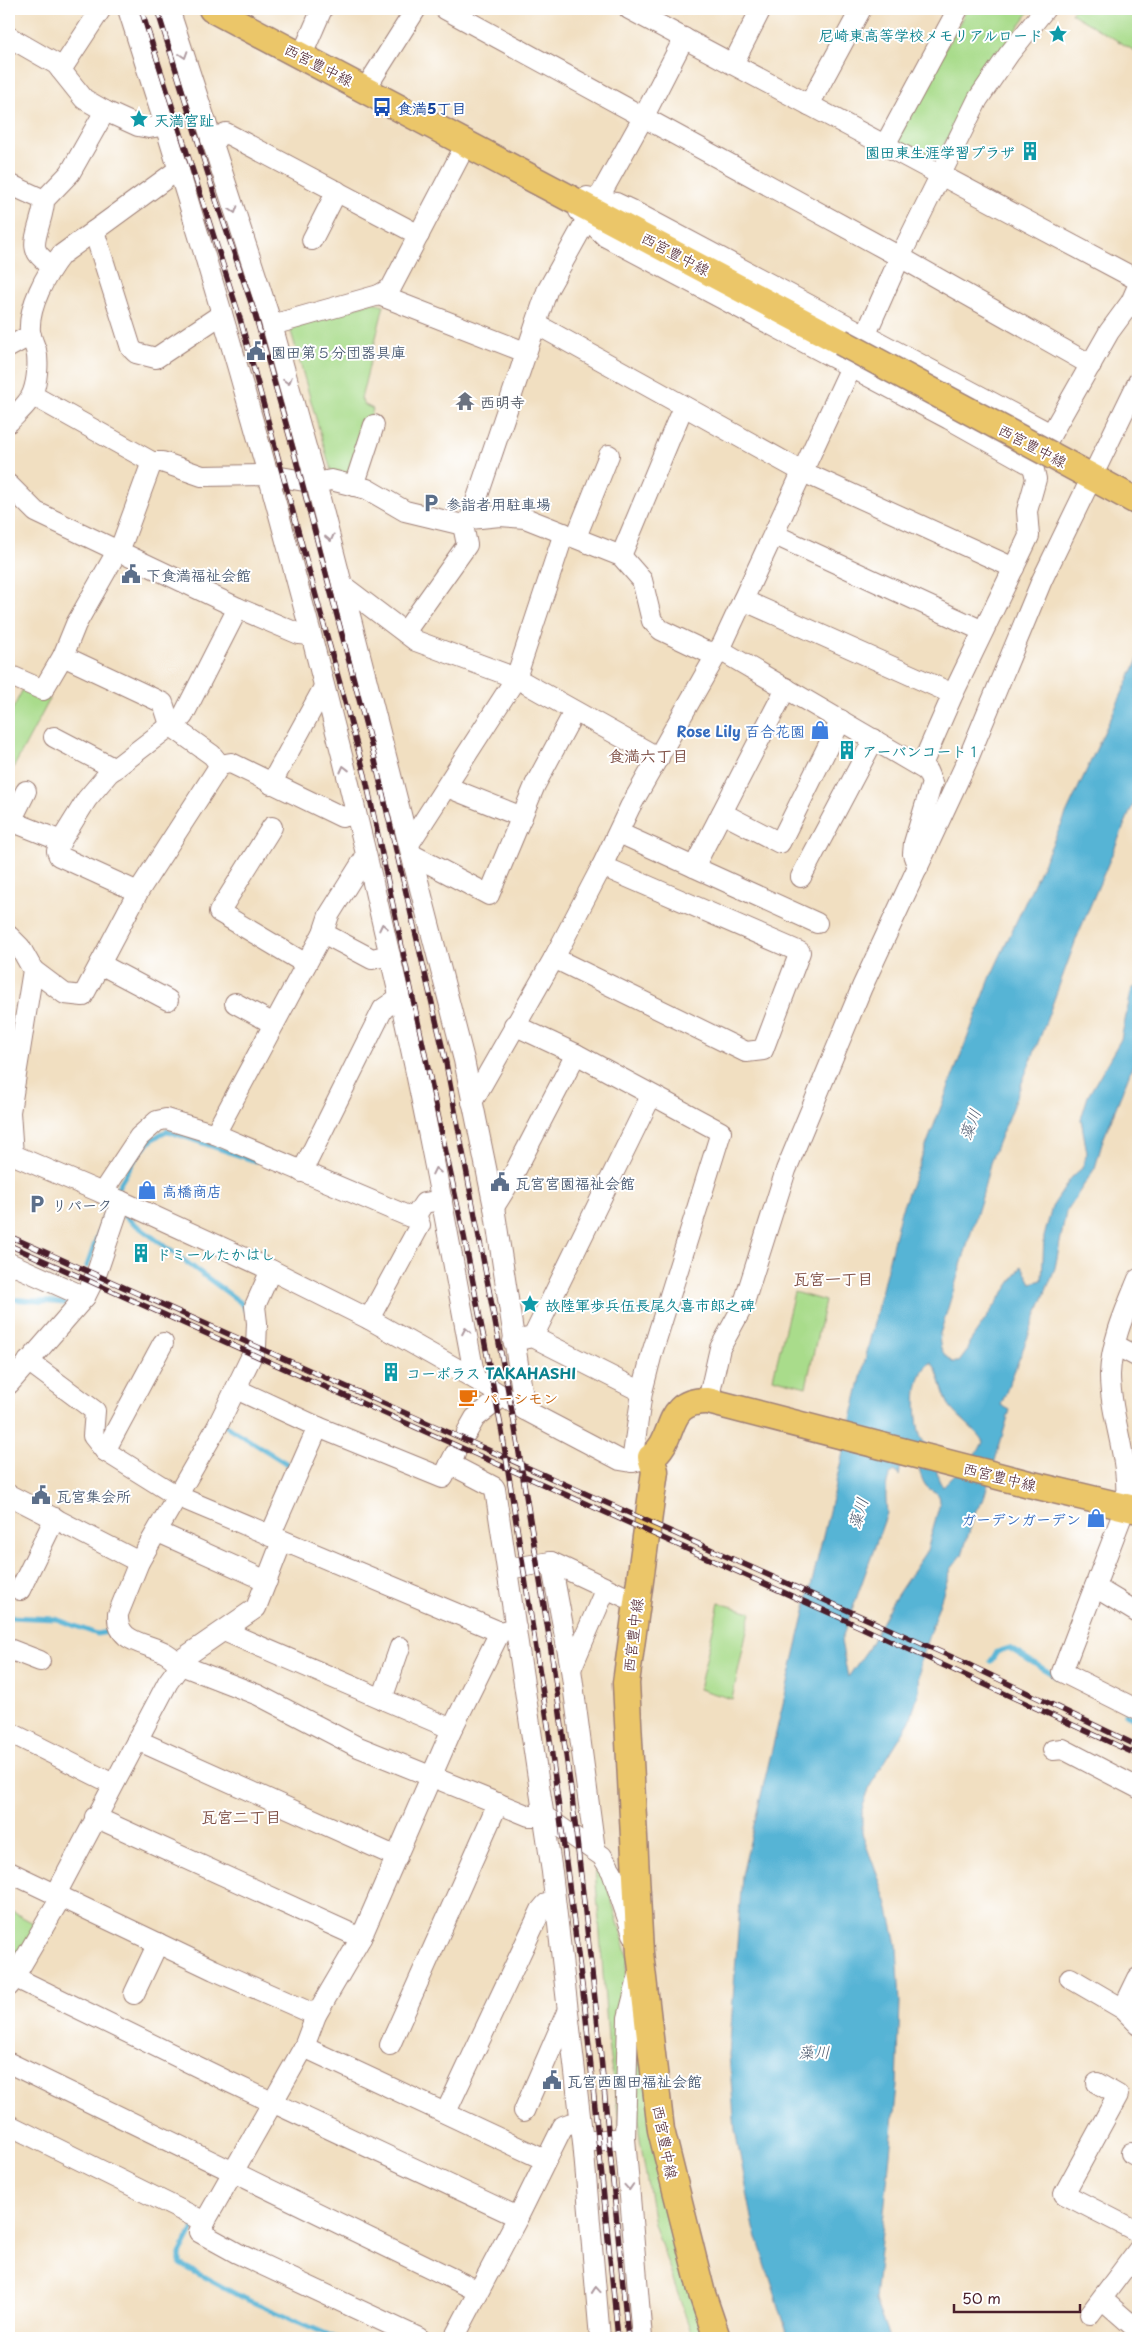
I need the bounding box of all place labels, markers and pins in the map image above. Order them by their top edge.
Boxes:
place label: 尼崎東高等学校メモリアルロード [819,23,1043,46]
place icon: 尼崎東高等学校メモリアルロード [1047,23,1069,45]
bus stop icon: 食満5丁目 [371,96,393,118]
place label: 食満5丁目 [397,96,467,119]
place icon: 天満宮趾 [128,108,150,130]
place label: 天満宮趾 [154,108,214,131]
place label: 園田東生涯学習プラザ [865,140,1015,163]
building icon: 園田東生涯学習プラザ [1019,140,1041,162]
public building icon: 園田第５分団器具庫 [245,340,267,362]
place label: 園田第５分団器具庫 [271,340,406,363]
temple icon: 西明寺 [454,390,476,412]
place label: 西明寺 [480,390,525,413]
parking icon: 参詣者用駐車場 [420,492,442,514]
place label: 参詣者用駐車場 [446,492,551,515]
public building icon: 下食満福祉会館 [120,563,142,585]
place label: 下食満福祉会館 [146,563,251,586]
place label: Rose Lily 百合花園 [677,719,805,742]
shop icon: Rose Lily 百合花園 [809,719,831,741]
building icon: アーバンコート１ [836,739,858,761]
place label: アーバンコート１ [862,739,981,762]
public building icon: 瓦宮宮園福祉会館 [489,1171,511,1193]
place label: 瓦宮宮園福祉会館 [515,1171,635,1194]
shop icon: 高橋商店 [136,1179,158,1201]
place label: 高橋商店 [162,1179,222,1202]
parking icon: リパーク [26,1193,48,1215]
place label: リパーク [52,1193,112,1216]
building icon: ドミールたかはし [130,1242,152,1264]
place label: ドミールたかはし [156,1242,275,1265]
place icon: 故陸軍歩兵伍長尾久喜市郎之碑 [519,1293,541,1315]
place label: 故陸軍歩兵伍長尾久喜市郎之碑 [545,1293,755,1316]
building icon: コーポラス TAKAHASHI [380,1361,402,1383]
place label: コーポラス TAKAHASHI [406,1361,576,1384]
cafe icon: パーシモン [457,1386,479,1408]
place label: パーシモン [483,1386,558,1409]
public building icon: 瓦宮集会所 [30,1484,52,1506]
place label: 瓦宮集会所 [56,1484,131,1507]
place label: ガーデンガーデン [961,1507,1081,1530]
shop icon: ガーデンガーデン [1085,1507,1107,1529]
public building icon: 瓦宮西園田福祉会館 [541,2069,563,2091]
place label: 瓦宮西園田福祉会館 [567,2069,702,2092]

